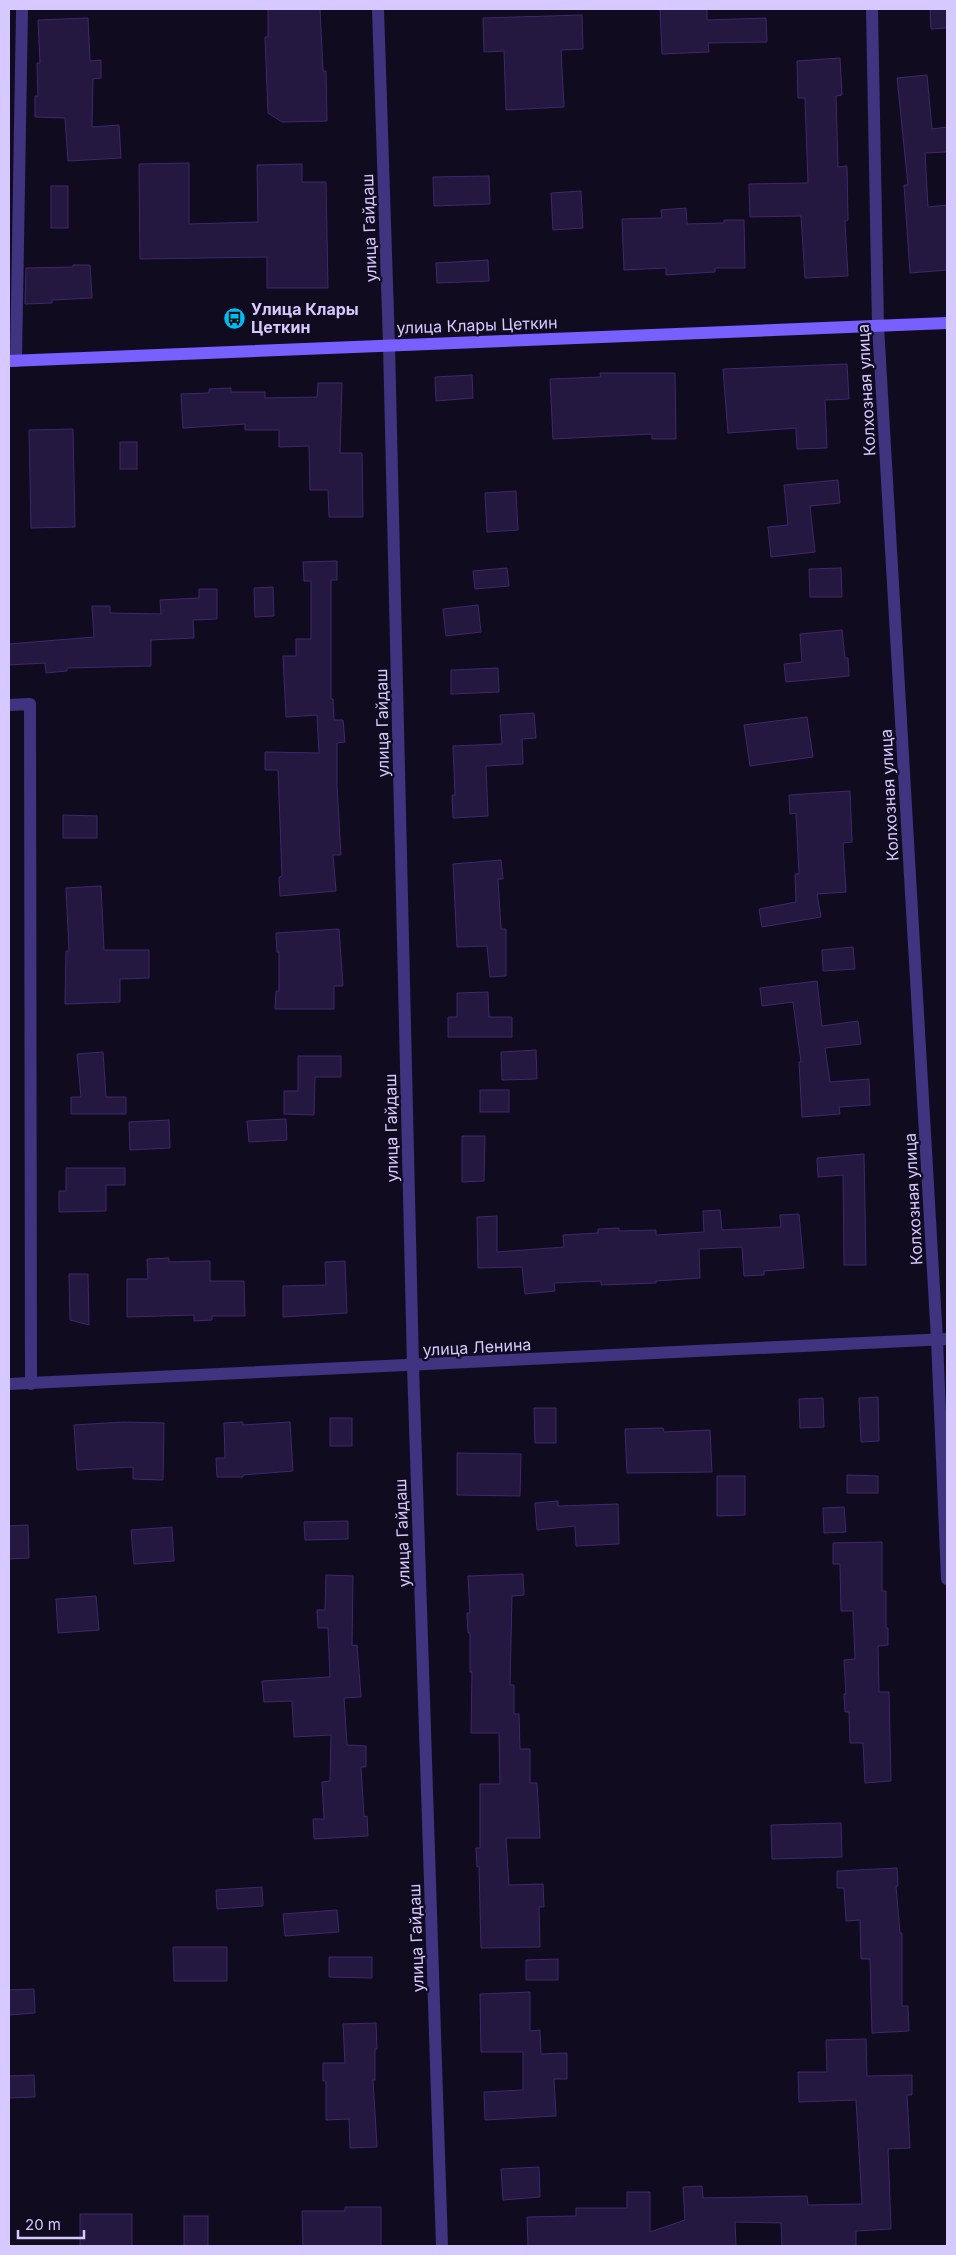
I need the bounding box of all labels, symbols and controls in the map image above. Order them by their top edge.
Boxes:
street label: улица Гайдаш [357,173,381,283]
place label: Улица Клары Цеткин [251,299,359,337]
bus stop icon: Улица Клары Цеткин [223,306,247,330]
street label: улица Клары Цеткин [396,312,558,338]
street label: Колхозная улица [853,324,879,456]
street label: улица Гайдаш [371,668,393,778]
street label: Колхозная улица [876,729,902,861]
street label: улица Гайдаш [380,1073,402,1183]
street label: Колхозная улица [900,1133,926,1265]
street label: улица Ленина [422,1334,532,1360]
street label: улица Гайдаш [390,1478,414,1588]
street label: улица Гайдаш [404,1883,428,1993]
scale bar [18,2208,84,2240]
text: 20 m [25,2215,61,2234]

